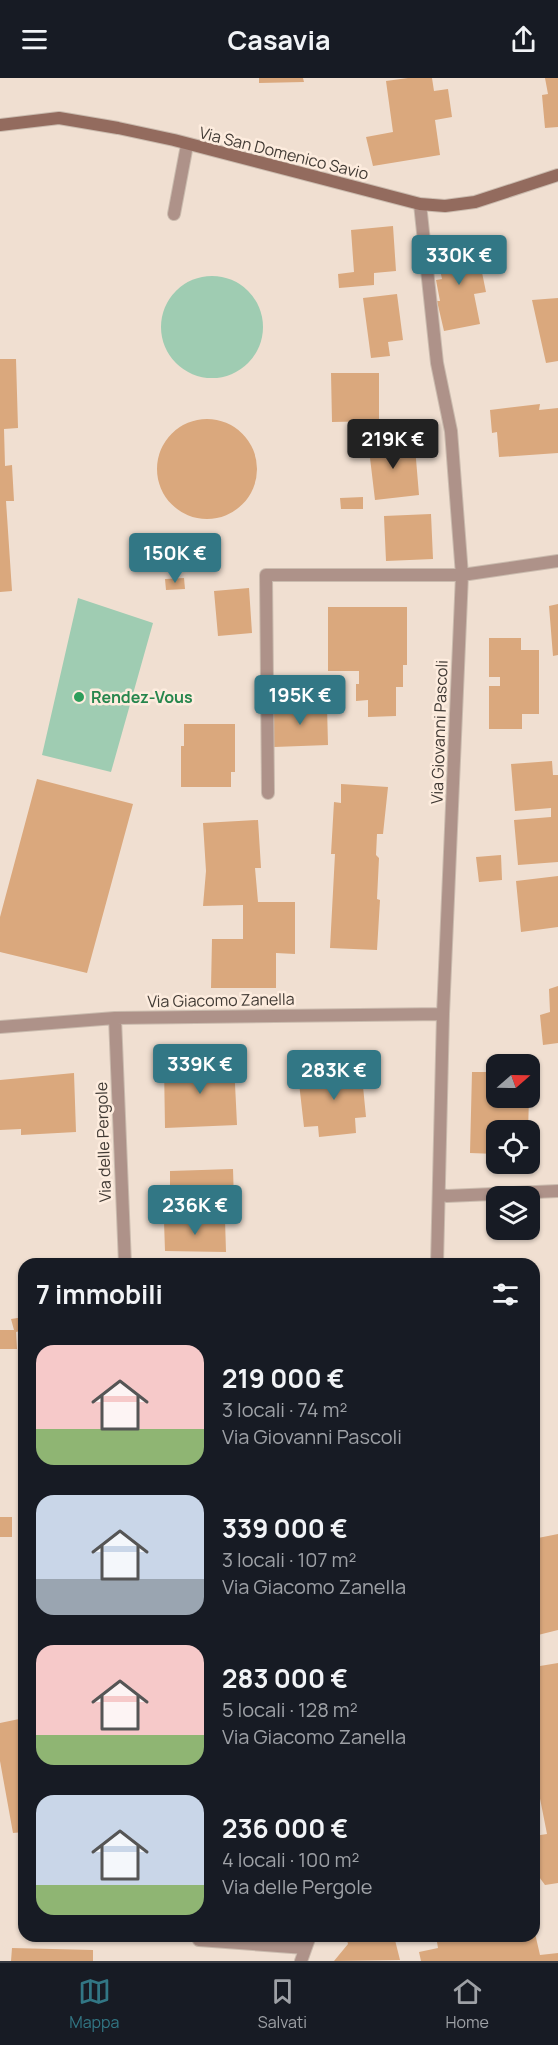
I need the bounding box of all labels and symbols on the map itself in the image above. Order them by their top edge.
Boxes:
street label: Via San Domenico Savio [197,121,371,185]
pin: 330K € [410,235,508,286]
pin: 219K € [344,419,442,470]
pin: 150K € [126,533,224,584]
street label: Via Giovanni Pascoli [425,660,453,804]
pin: 195K € [251,675,349,726]
place label: Rendez-Vous [91,686,193,708]
marker: Rendez-Vous [72,690,86,704]
street label: Via Giacomo Zanella [147,988,295,1012]
pin: 339K € [151,1044,249,1095]
pin: 283K € [285,1050,383,1101]
north arrow [486,1054,540,1108]
street label: Via delle Pergole [90,1081,116,1203]
pin: 236K € [146,1185,244,1236]

